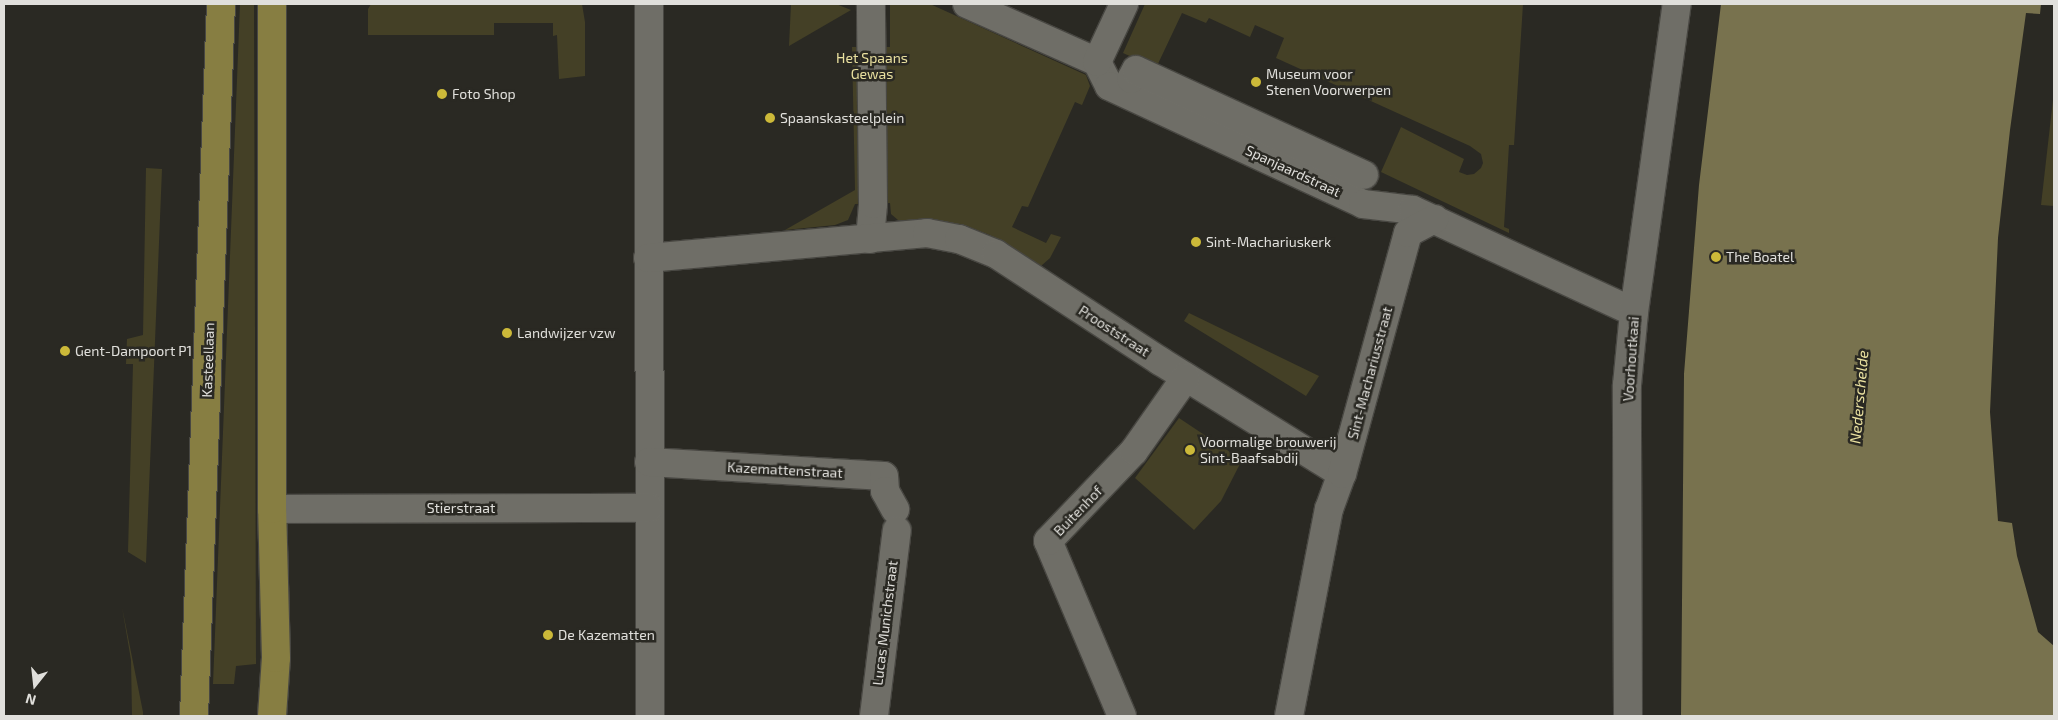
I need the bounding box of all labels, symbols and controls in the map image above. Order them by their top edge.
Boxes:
park label: Het Spaans Gewas [836,50,908,82]
place label: Museum voor Stenen Voorwerpen [1266,66,1391,98]
marker: Museum voor Stenen Voorwerpen [1250,76,1262,88]
place label: Foto Shop [452,86,516,102]
marker: Foto Shop [436,88,448,100]
place label: Spaanskasteelplein [780,110,904,126]
marker: Spaanskasteelplein [764,112,776,124]
street label: Spanjaardstraat [1243,142,1343,200]
place label: Sint-Machariuskerk [1206,234,1331,250]
marker: Sint-Machariuskerk [1190,236,1202,248]
place label: The Boatel [1726,249,1794,265]
marker: The Boatel [1710,251,1722,263]
street label: Prooststraat [1076,302,1152,360]
street label: Sint-Machariusstraat [1344,305,1396,441]
street label: Voorhoutkaai [1620,316,1642,402]
street label: Kasteellaan [198,322,218,398]
place label: Landwijzer vzw [517,325,616,341]
marker: Landwijzer vzw [501,327,513,339]
place label: Gent-Dampoort P1 [75,343,192,359]
marker: Gent-Dampoort P1 [59,345,71,357]
water label: Nederschelde [1846,349,1872,445]
place label: Voormalige brouwerij Sint-Baafsabdij [1200,434,1336,467]
marker: Voormalige brouwerij Sint-Baafsabdij [1184,444,1196,456]
street label: Kazemattenstraat [727,459,843,481]
street label: Buitenhof [1050,483,1106,539]
street label: Stierstraat [427,500,495,516]
street label: Lucas Munichstraat [869,560,901,686]
place label: De Kazematten [558,627,655,643]
marker: De Kazematten [542,629,554,641]
north arrow [10,660,60,710]
text: N [24,690,38,709]

